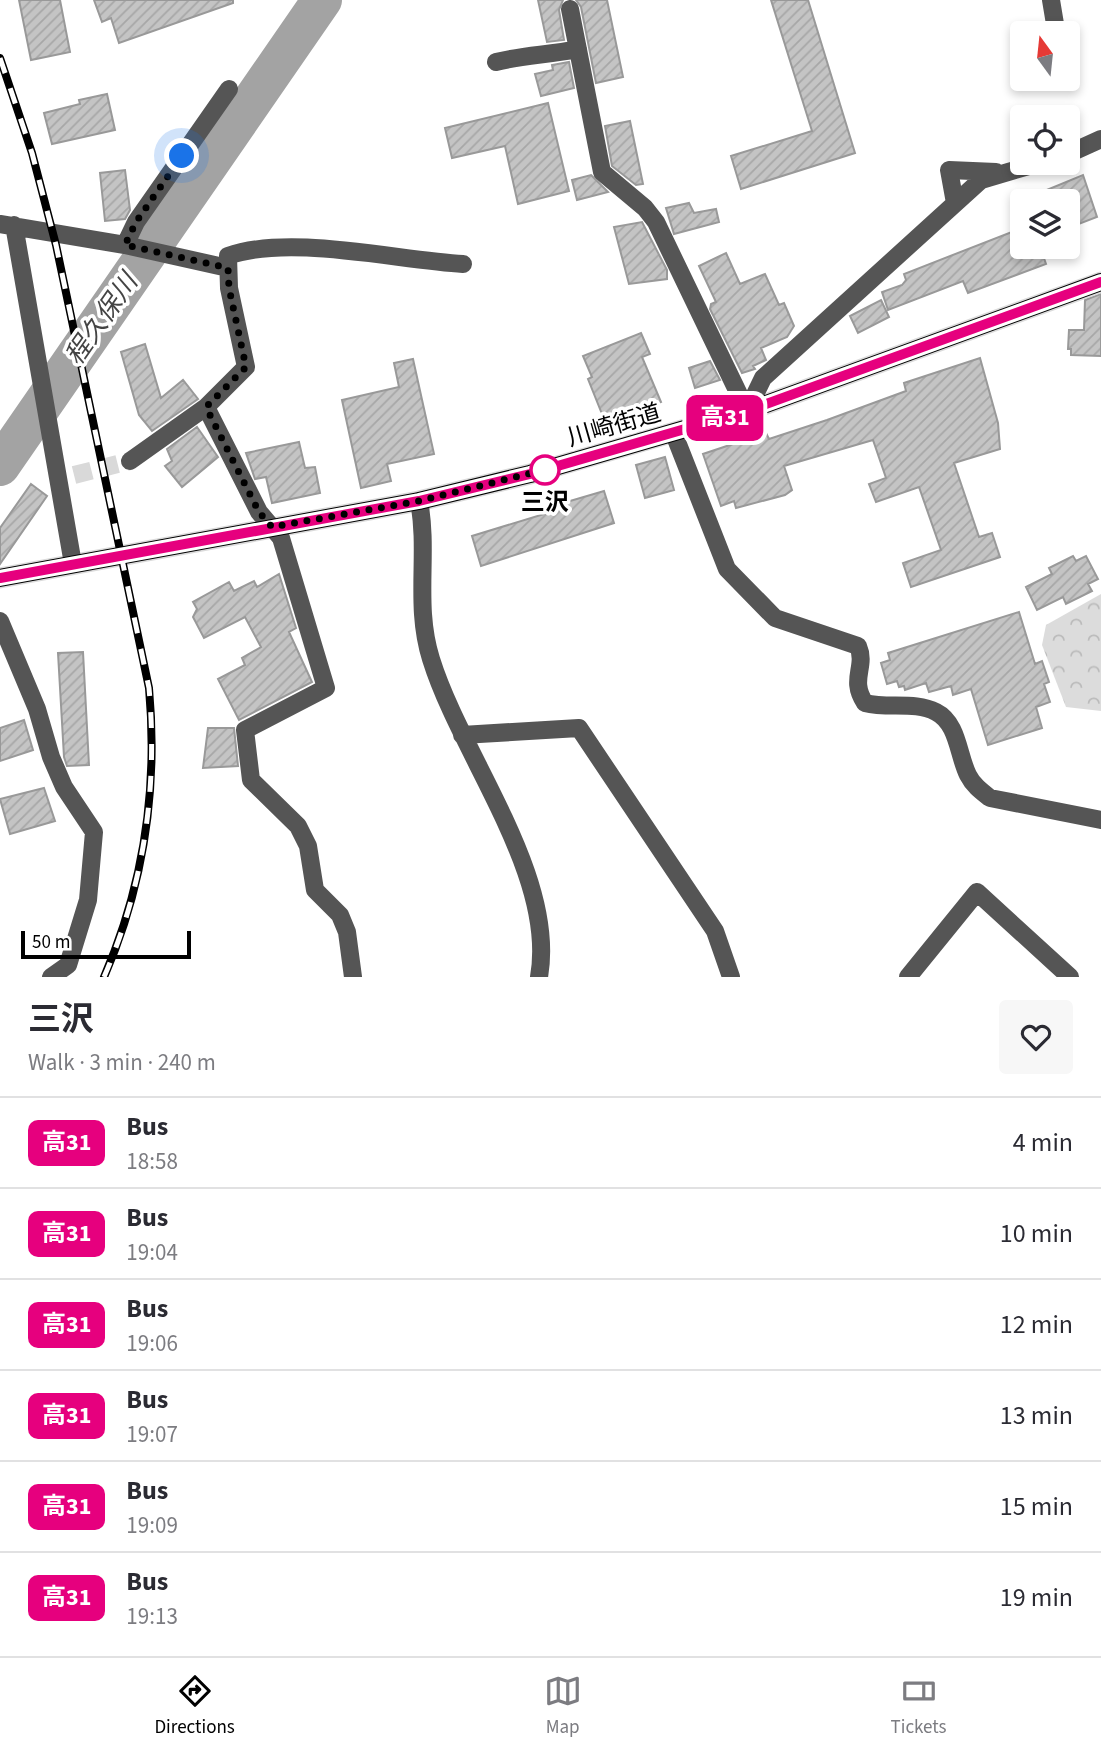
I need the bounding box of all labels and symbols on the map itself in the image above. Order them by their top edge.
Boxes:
north arrow [1010,21,1080,91]
your location [164,138,199,173]
water label: 程久保川 [56,264,148,373]
street label: 川崎街道 [563,395,665,456]
line badge: 高31 [685,395,765,441]
marker: 三沢 [530,455,560,485]
place label: 三沢 [521,485,569,520]
scale bar [21,928,191,960]

